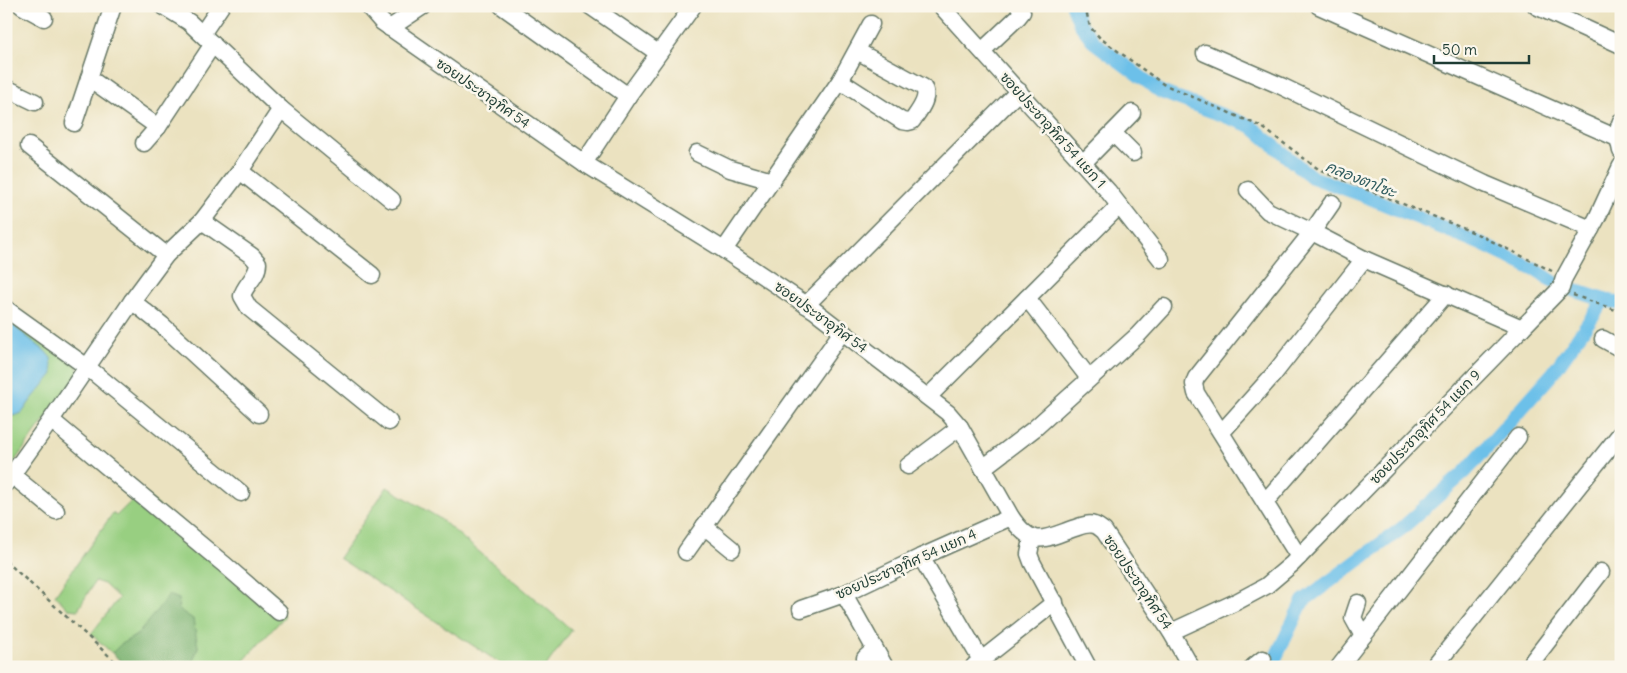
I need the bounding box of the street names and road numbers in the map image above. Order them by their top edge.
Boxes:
street label: ซอยประชาอุทิศ 54 [432,54,533,133]
street label: ซอยประชาอุทิศ 54 แยก 1 [995,68,1110,192]
street label: ซอยประชาอุทิศ 54 [770,277,871,358]
street label: ซอยประชาอุทิศ 54 แยก 9 [1366,366,1485,489]
street label: ซอยประชาอุทิศ 54 แยก 4 [833,525,980,604]
street label: ซอยประชาอุทิศ 54 [1099,531,1176,633]

